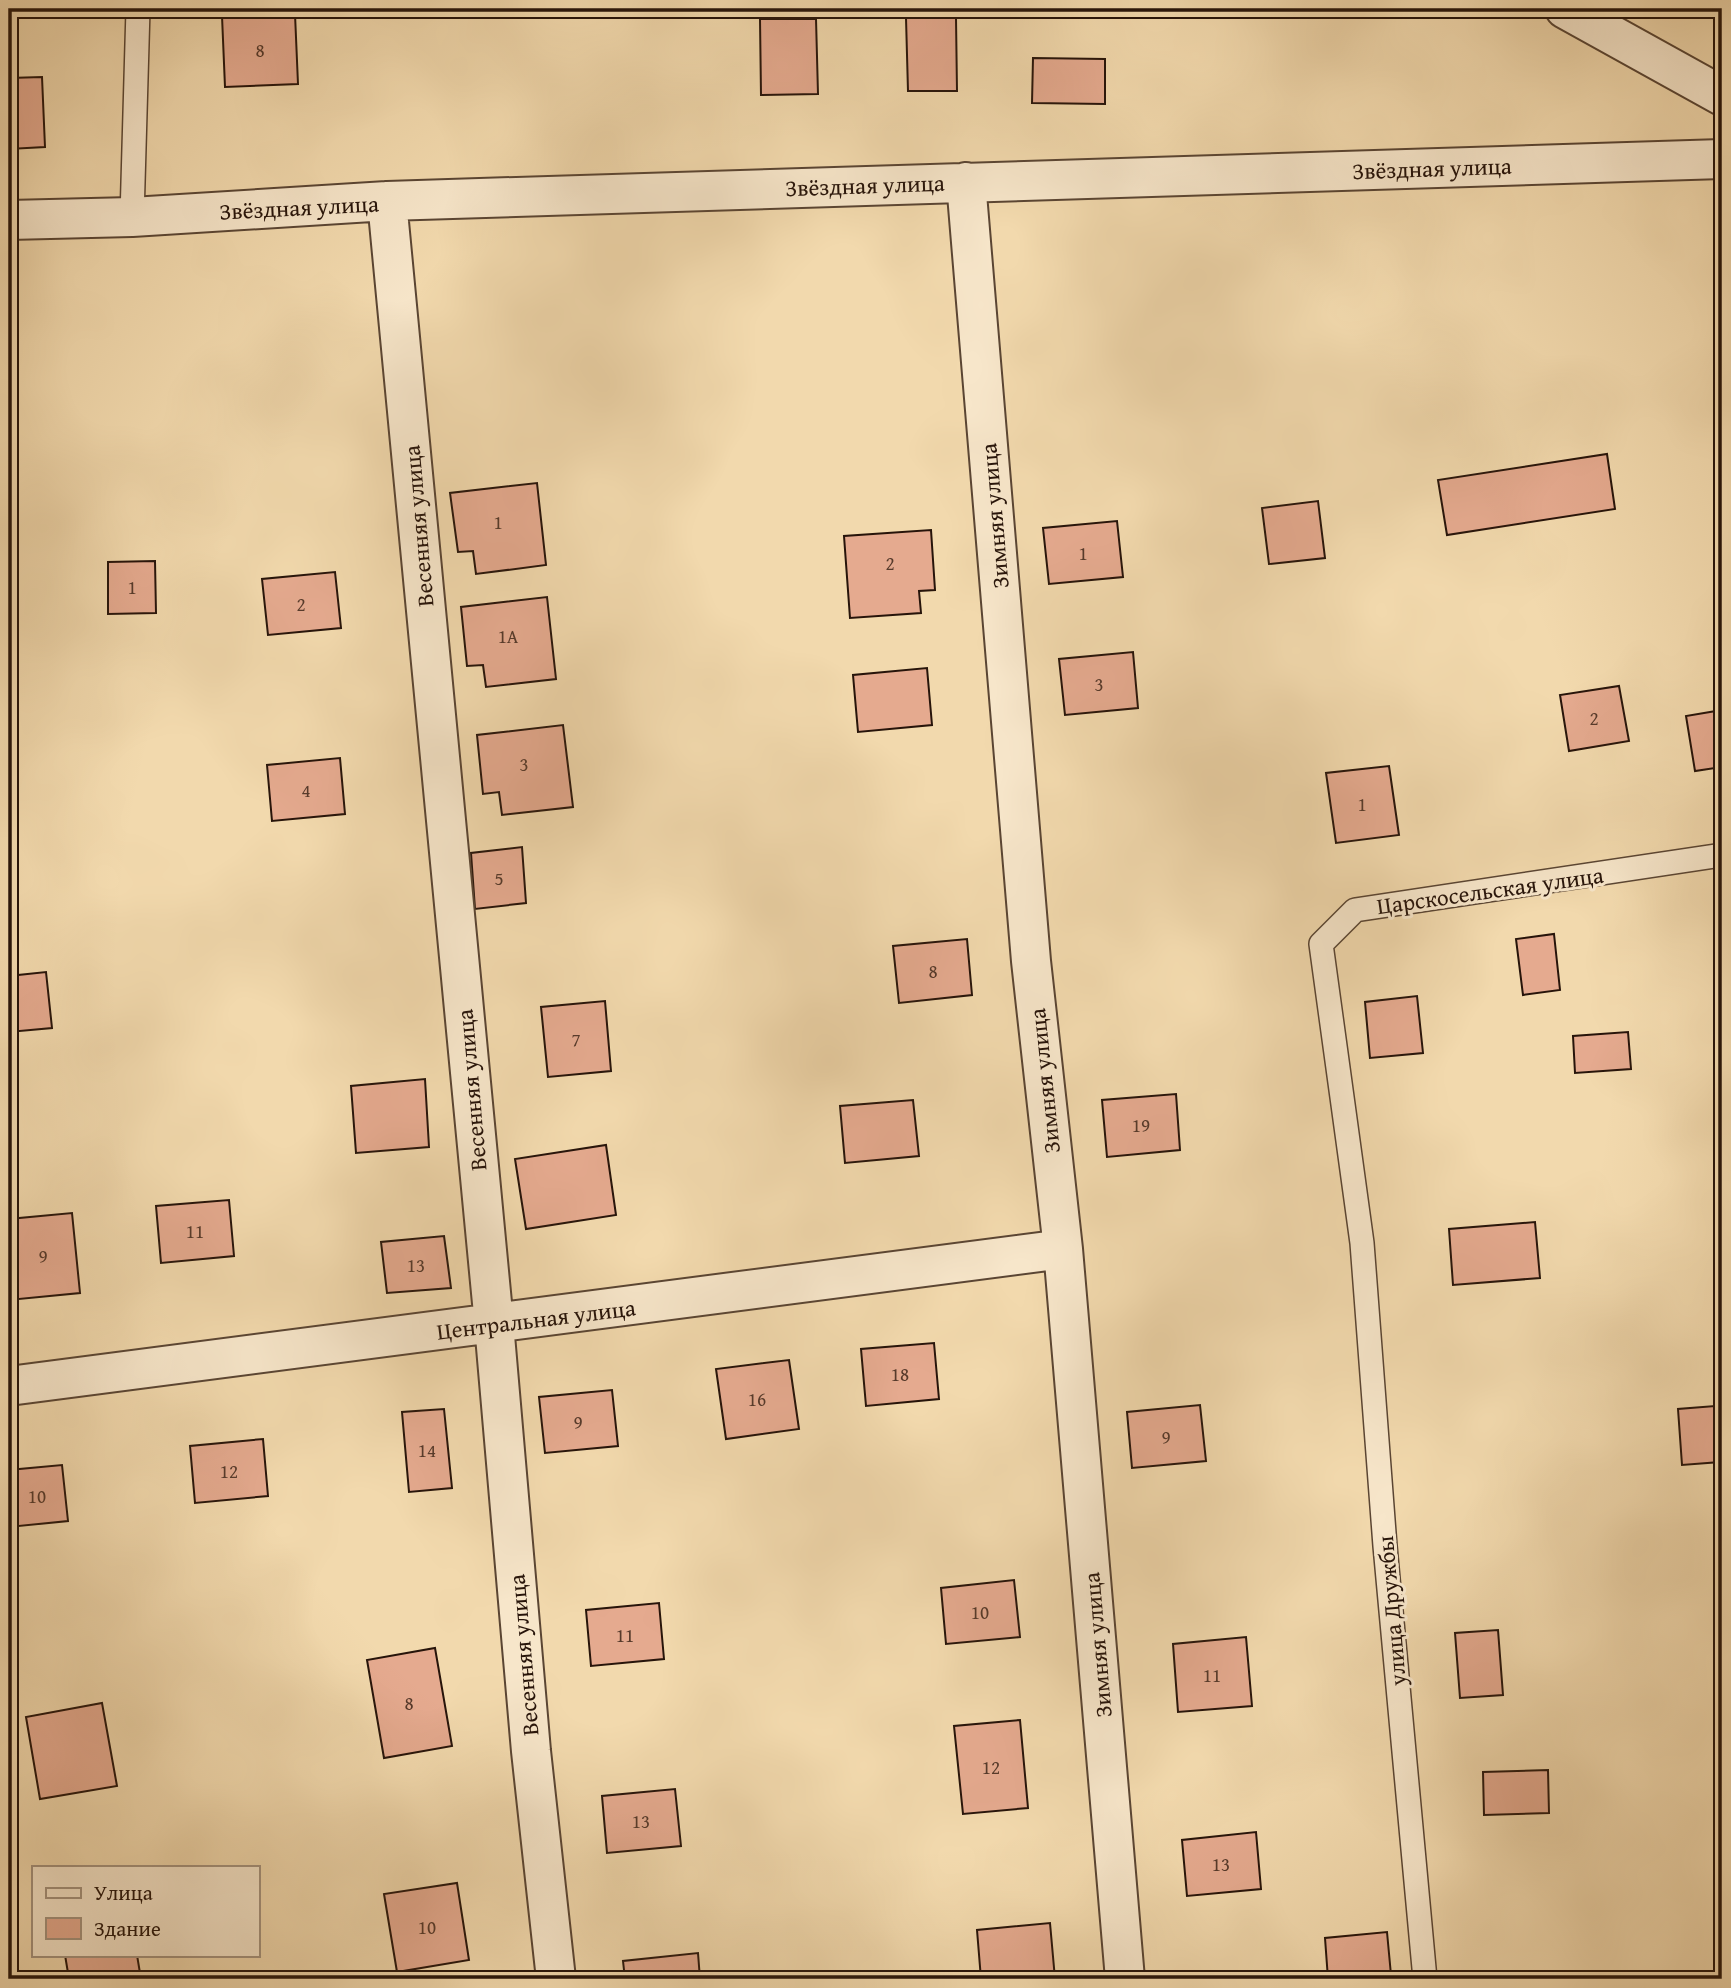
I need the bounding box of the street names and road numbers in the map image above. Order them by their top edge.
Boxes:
street label: Звёздная улица [1352,149,1512,187]
street label: Звёздная улица [785,166,945,204]
street label: Звёздная улица [219,186,380,228]
street label: Зимняя улица [971,442,1017,590]
street label: Весенняя улица [395,444,441,608]
street label: Царскосельская улица [1374,858,1606,922]
street label: Зимняя улица [1020,1007,1068,1155]
street label: Весенняя улица [448,1008,494,1172]
street label: Центральная улица [435,1290,637,1348]
street label: улица Дружбы [1368,1534,1414,1688]
street label: Зимняя улица [1074,1571,1120,1719]
street label: Весенняя улица [500,1573,546,1737]

